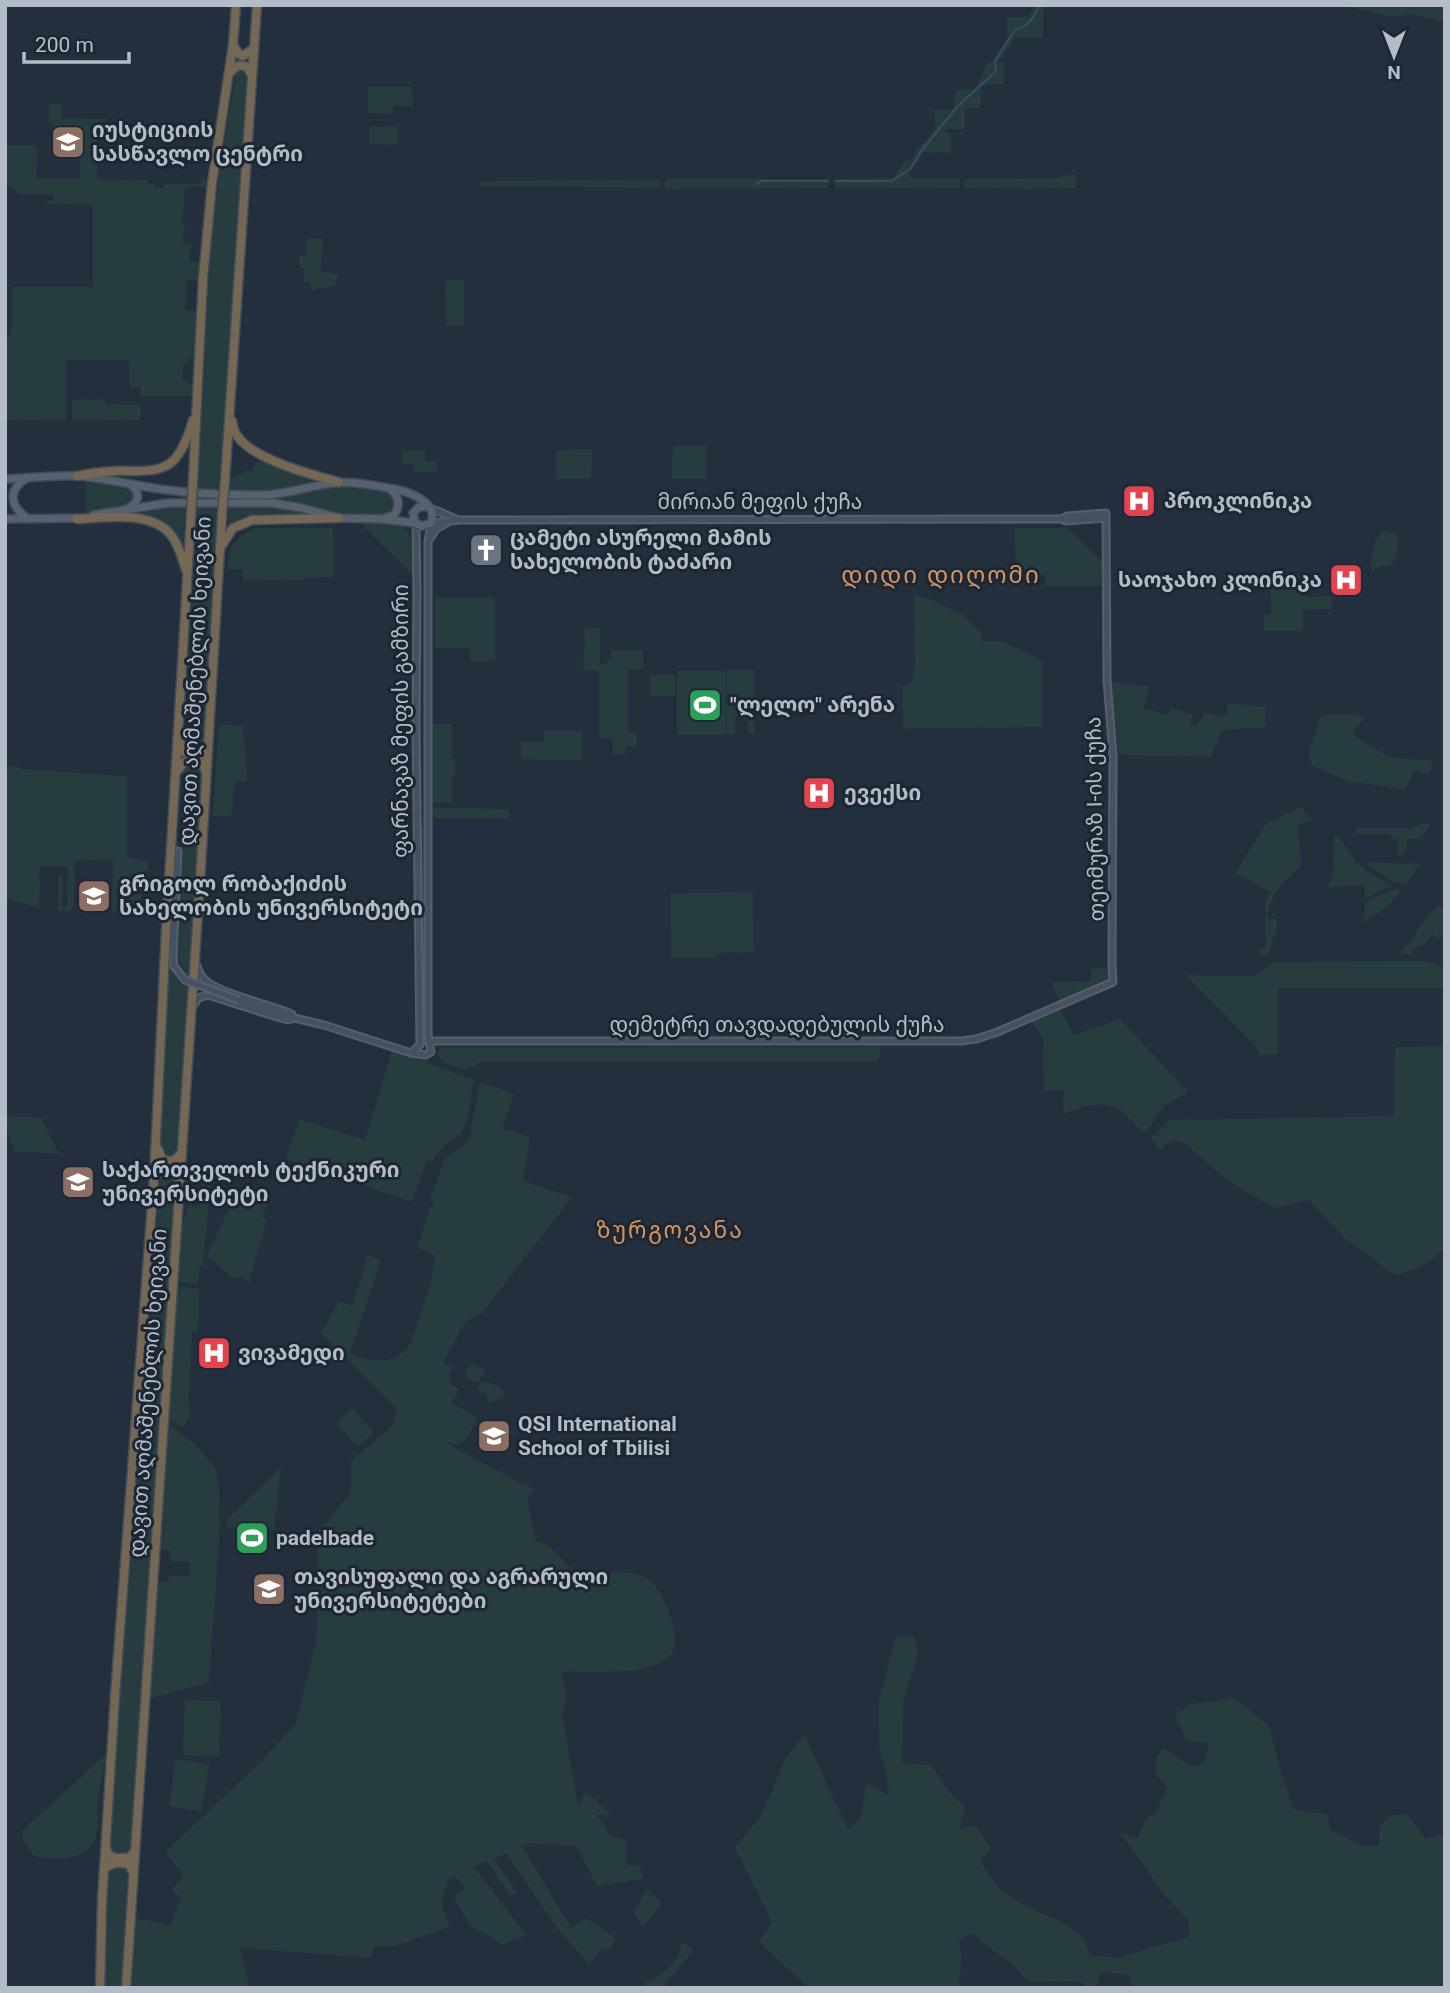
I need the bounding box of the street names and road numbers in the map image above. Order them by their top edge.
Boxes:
street label: მირიან მეფის ქუჩა [658,490,862,514]
street label: დავით აღმაშენებლის ხეივანი [174,516,217,846]
street label: ფარნავაზ მეფის გამზირი [389,584,413,858]
street label: თეიმურაზ I-ის ქუჩა [1081,716,1109,922]
street label: დემეტრე თავდადებულის ქუჩა [610,1013,944,1038]
street label: დავით აღმაშენებლის ხეივანი [125,1228,172,1558]

